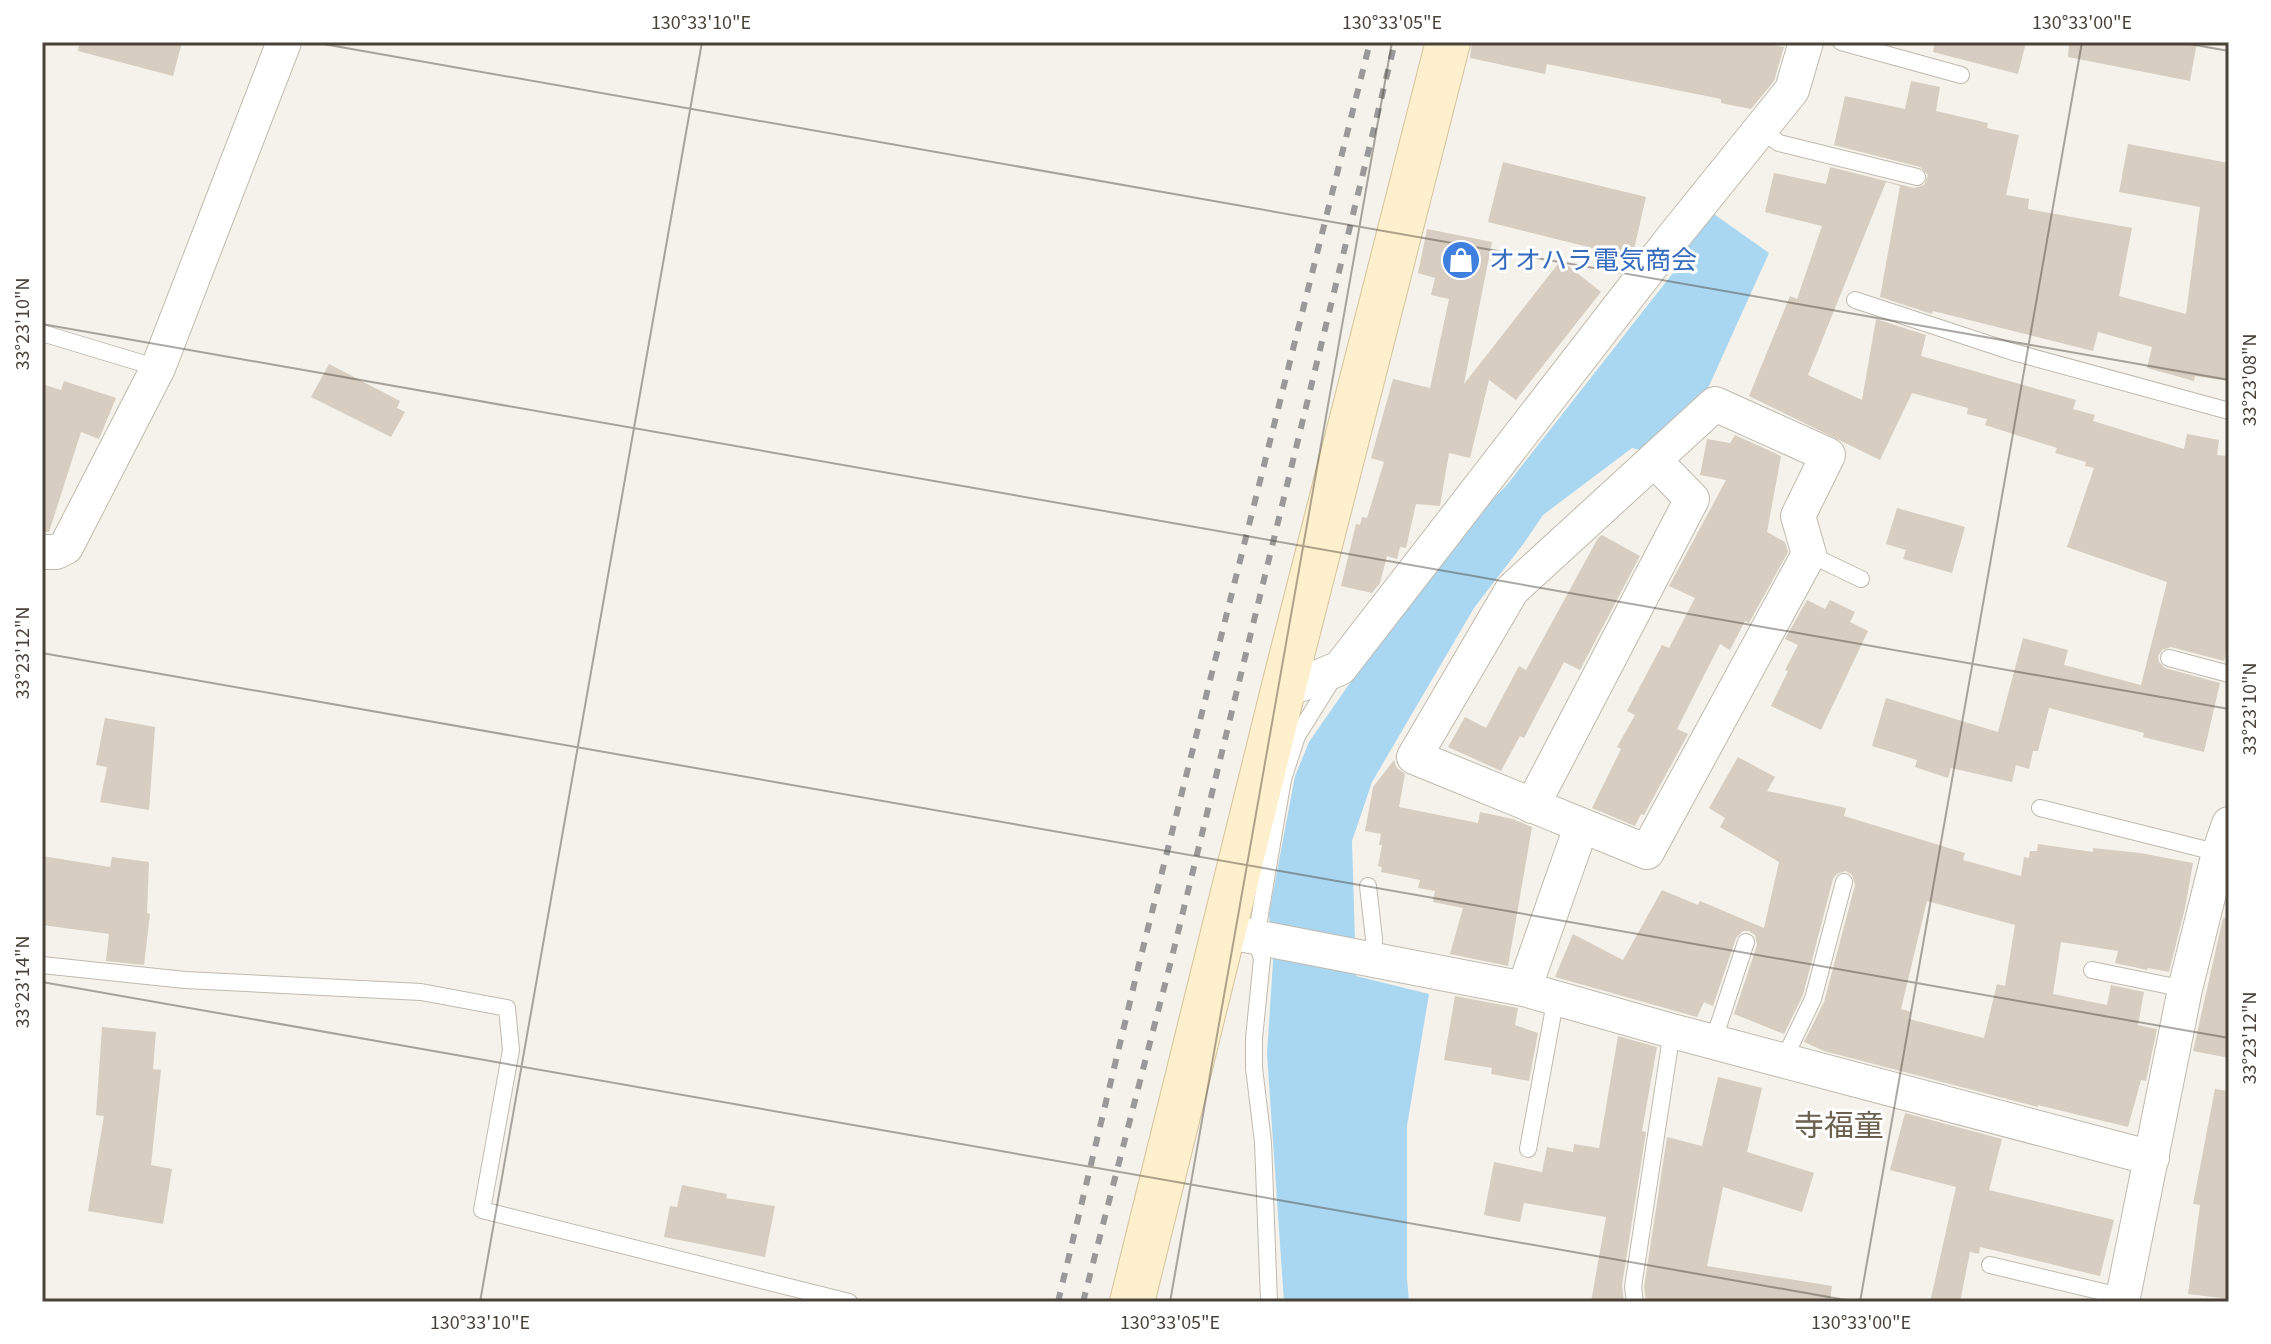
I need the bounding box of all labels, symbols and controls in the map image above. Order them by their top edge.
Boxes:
text: 130°33'10"E [651,9,751,37]
text: 130°33'05"E [1342,9,1442,37]
text: 130°33'00"E [2032,9,2132,37]
shop icon: オオハラ電気商会 [1440,239,1482,281]
place label: オオハラ電気商会 [1489,242,1697,279]
text: 33°23'10"N [9,278,37,370]
text: 33°23'08"N [2236,334,2264,426]
text: 33°23'12"N [9,607,37,699]
text: 33°23'10"N [2236,663,2264,755]
text: 33°23'14"N [9,936,37,1028]
text: 33°23'12"N [2236,992,2264,1084]
district label: 寺福童 [1794,1105,1884,1148]
text: 130°33'10"E [430,1309,530,1337]
text: 130°33'05"E [1120,1309,1220,1337]
text: 130°33'00"E [1811,1309,1911,1337]

